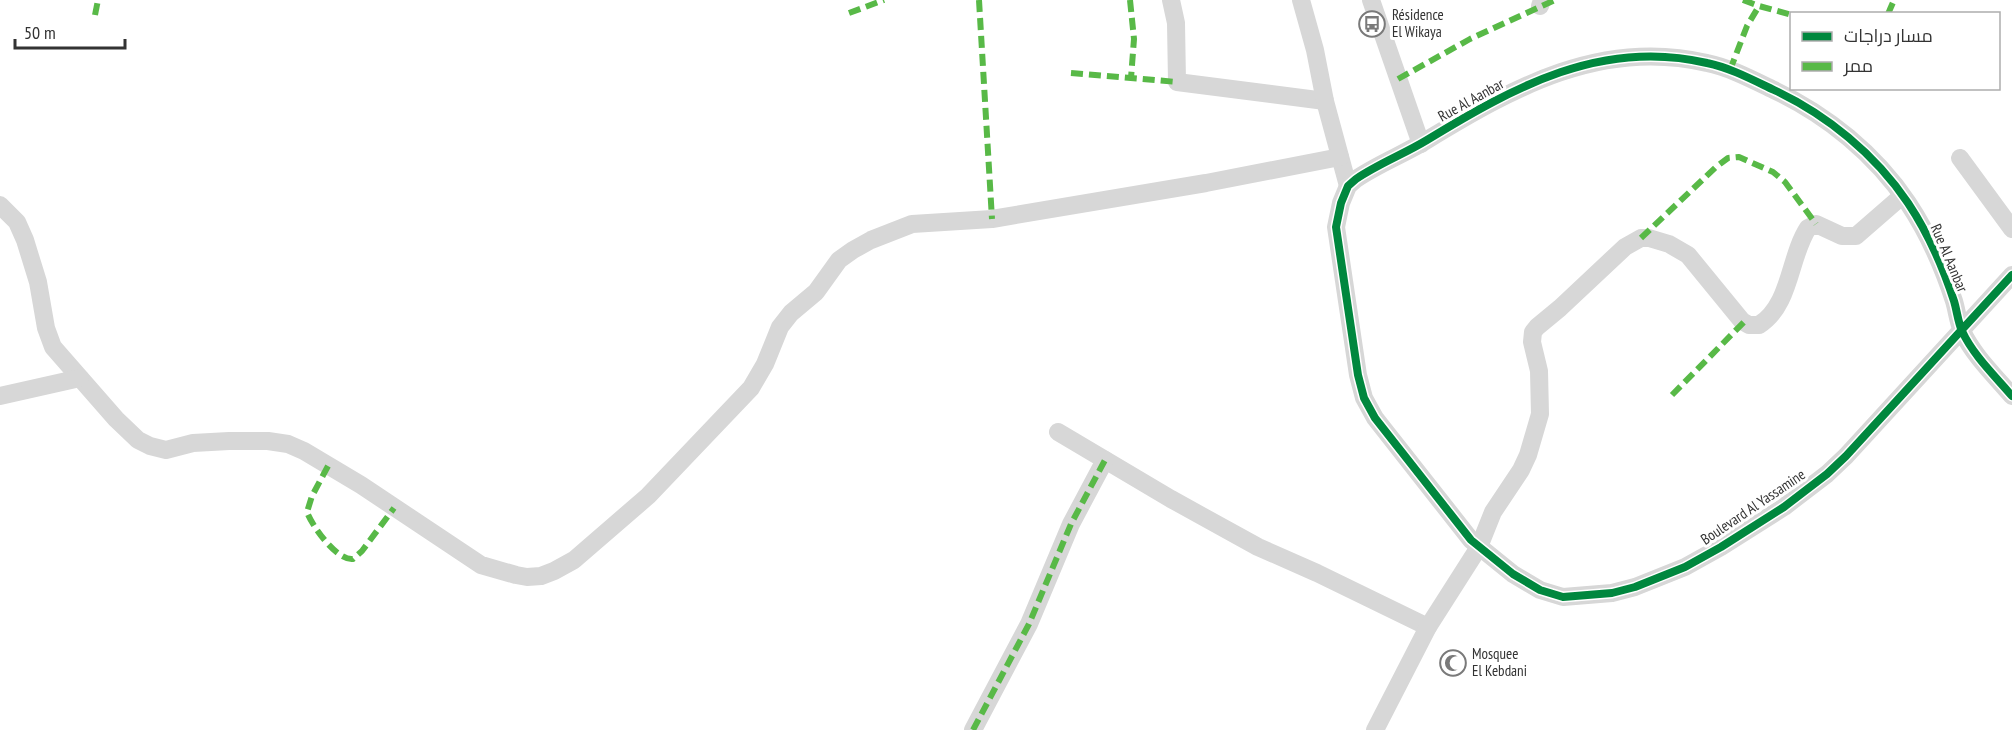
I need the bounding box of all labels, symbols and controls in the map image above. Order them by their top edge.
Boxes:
place label: Résidence El Wikaya [1392,5,1444,41]
bus stop icon: Résidence El Wikaya [1357,9,1387,39]
scale bar [15,12,124,50]
legend [1790,12,2000,90]
text: 50 m [24,21,56,44]
text: مسار دراجات [1844,24,1933,47]
text: ممر [1843,54,1873,77]
street label: Rue Al Aanbar [1435,73,1508,125]
street label: Rue Al Aanbar [1927,221,1973,296]
street label: Boulevard Al Yassamine [1697,465,1809,549]
place label: Mosquee El Kebdani [1472,644,1527,680]
mosque icon: Mosquee El Kebdani [1438,648,1468,678]

